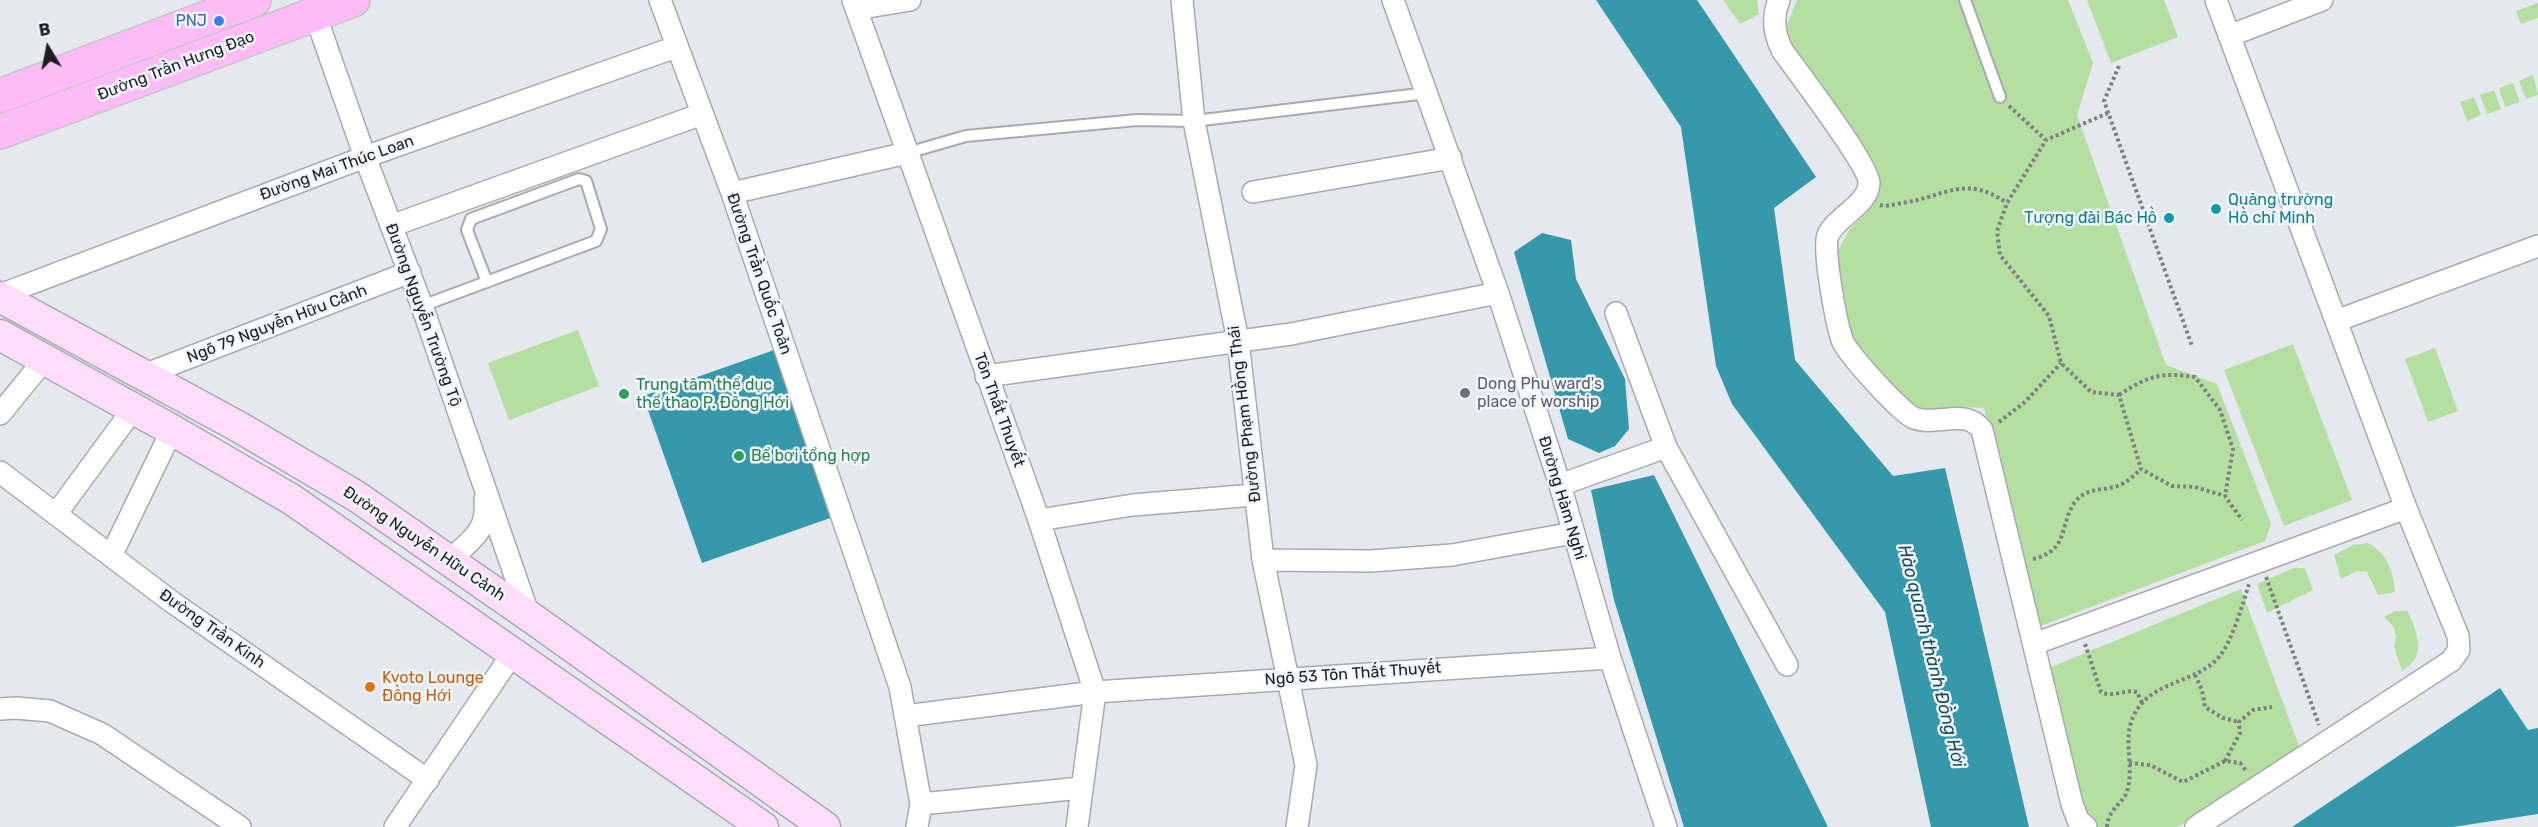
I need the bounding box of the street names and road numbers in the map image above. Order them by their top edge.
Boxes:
street label: Đường Trần Hưng Đạo [95,27,257,105]
street label: Đường Mai Thúc Loan [257,131,417,205]
street label: Đường Trần Quốc Toản [722,191,796,357]
street label: Đường Nguyễn Trường Tộ [381,221,465,409]
street label: Ngõ 79 Nguyễn Hữu Cảnh [184,281,370,367]
street label: Đường Phạm Hồng Thái [1225,325,1265,503]
street label: Tôn Thất Thuyết [969,350,1029,470]
street label: Đường Hàm Nghi [1534,434,1590,562]
street label: Đường Nguyễn Hữu Cảnh [339,482,509,606]
street label: Đường Trần Kinh [155,585,269,673]
street label: Ngõ 53 Tôn Thất Thuyết [1264,658,1442,690]

